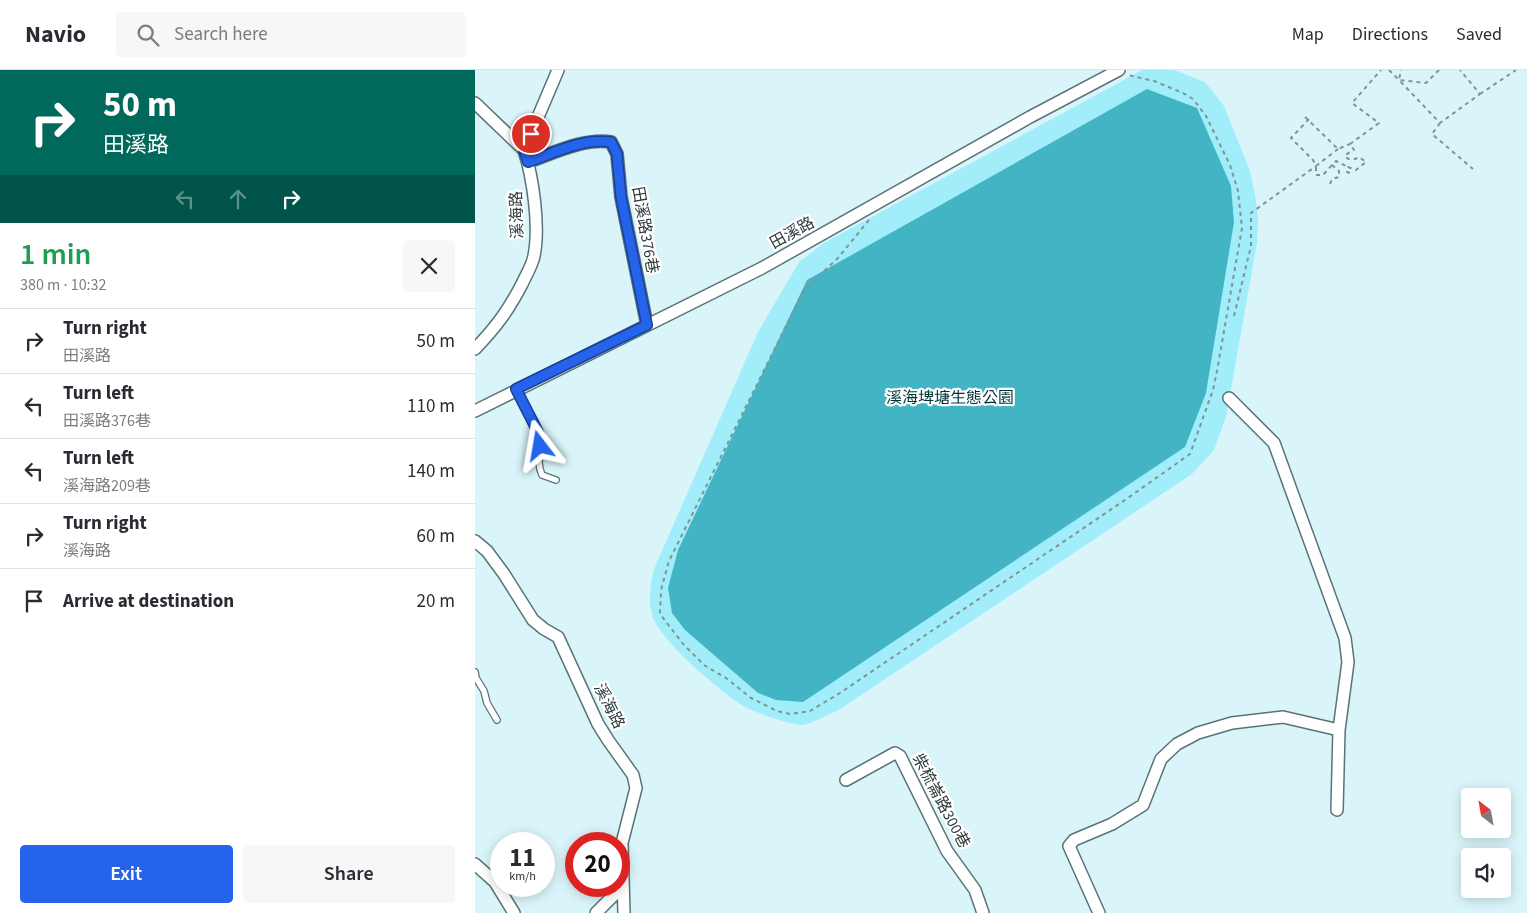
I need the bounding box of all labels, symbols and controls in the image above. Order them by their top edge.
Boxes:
search box [116,12,466,57]
text: Navio [25,17,86,52]
icon: search [134,21,162,49]
text: Search here [174,21,268,48]
text: Map [1292,22,1324,47]
text: Directions [1352,22,1428,47]
text: Saved [1456,22,1502,47]
text: 50 m [103,80,177,130]
icon: right [20,90,85,155]
pin [510,113,552,155]
icon: arrive [517,120,545,148]
text: 田溪路 [103,129,169,161]
icon: left [171,185,199,213]
icon: ahead [224,185,252,213]
icon: right [277,185,305,213]
street label: 田溪路376巷 [627,185,663,275]
street label: 溪海路 [505,191,529,239]
street label: 田溪路 [766,212,818,254]
text: 1 min [20,233,91,276]
button: close [403,240,455,292]
text: 380 m · 10:32 [20,274,107,296]
text: Turn right [63,315,147,342]
icon: right [20,327,48,355]
text: 50 m [417,328,455,355]
text: 田溪路 [63,345,111,367]
text: Turn left [63,380,134,407]
park label: 溪海埤塘生態公園 [886,387,1014,409]
icon: left [20,392,48,420]
text: 110 m [407,393,455,420]
text: 田溪路376巷 [63,410,151,432]
position arrow [513,419,565,471]
text: Turn left [63,445,134,472]
icon: left [20,457,48,485]
text: 140 m [407,458,455,485]
text: 溪海路209巷 [63,475,151,497]
text: Turn right [63,510,147,537]
icon: right [20,522,48,550]
text: 60 m [417,523,455,550]
text: 溪海路 [63,540,111,562]
icon: arrive [20,587,48,615]
text: Arrive at destination [63,588,234,615]
text: 20 m [417,588,455,615]
street label: 溪海路 [588,680,630,732]
street label: 柴梳崙路300巷 [907,750,975,852]
north arrow [1461,788,1511,838]
map controls [1461,788,1511,898]
speed limit sign: 20 [565,832,630,897]
text: 11 [509,840,536,876]
button: Exit [20,845,233,903]
button: Share [243,845,455,903]
button: sound [1461,848,1511,898]
text: km/h [509,868,536,885]

